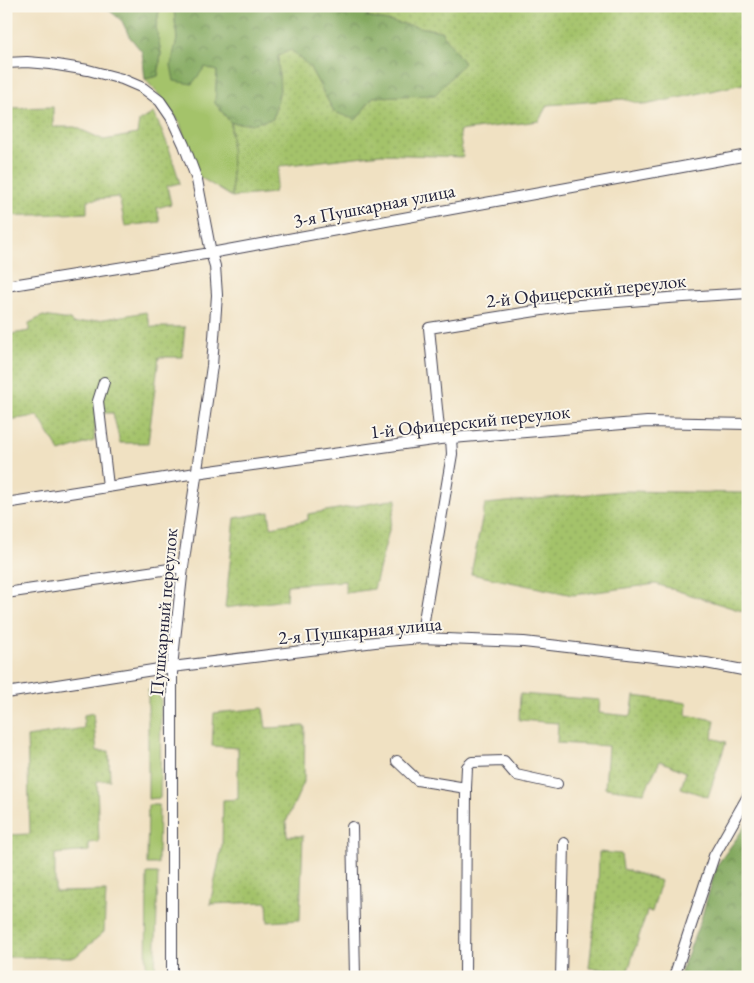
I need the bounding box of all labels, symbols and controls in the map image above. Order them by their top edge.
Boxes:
street label: 3-я Пушкарная улица [291,177,457,233]
street label: 2-й Офицерский переулок [485,268,687,313]
street label: 1-й Офицерский переулок [369,399,571,444]
street label: Пушкарный переулок [144,527,183,697]
street label: 2-я Пушкарная улица [277,611,443,650]

